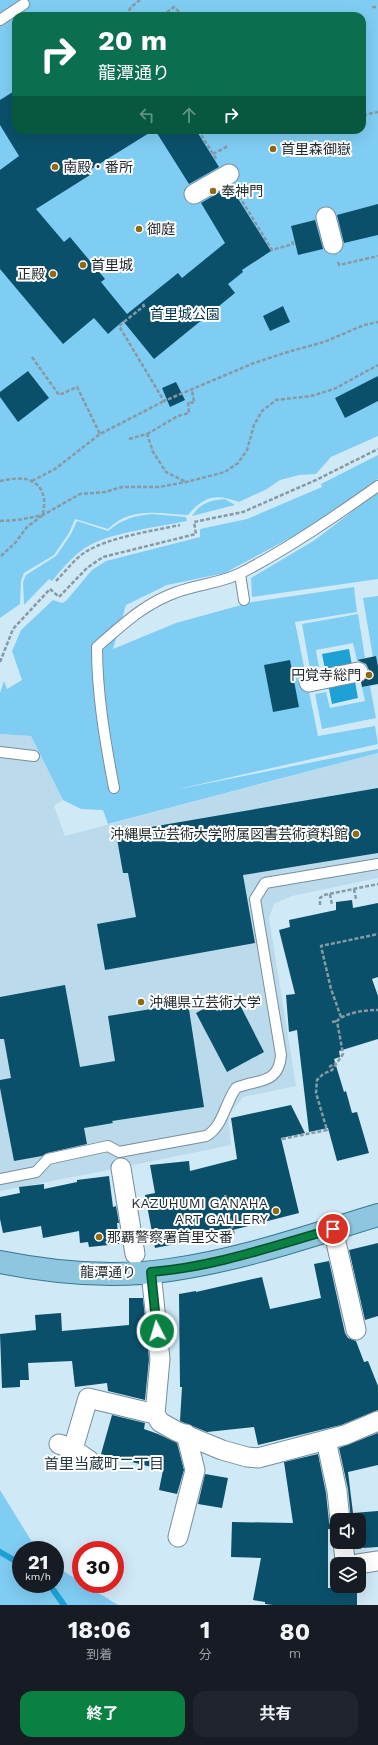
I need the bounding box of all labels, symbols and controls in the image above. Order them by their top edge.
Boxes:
text: 20 m [98,24,167,57]
icon: right [32,28,84,80]
text: 龍潭通り [98,62,170,83]
icon: left [136,104,158,126]
icon: ahead [178,104,200,126]
icon: right [220,104,242,126]
place label: 首里森御嶽 [281,141,351,157]
marker: 首里森御嶽 [268,144,278,154]
place label: 南殿・番所 [63,159,133,175]
marker: 南殿・番所 [50,162,60,172]
place label: 奉神門 [221,183,263,199]
marker: 奉神門 [208,186,218,196]
place label: 御庭 [147,221,175,237]
marker: 御庭 [134,224,144,234]
place label: 首里城 [91,257,133,273]
marker: 首里城 [78,260,88,270]
place label: 正殿 [17,266,45,282]
marker: 正殿 [48,269,58,279]
park label: 首里城公園 [150,306,220,322]
place label: 円覚寺総門 [291,667,361,683]
marker: 円覚寺総門 [364,670,374,680]
place label: 沖縄県立芸術大学附属図書芸術資料館 [110,826,348,842]
marker: 沖縄県立芸術大学附属図書芸術資料館 [351,829,361,839]
place label: 沖縄県立芸術大学 [149,994,261,1010]
marker: 沖縄県立芸術大学 [136,997,146,1007]
place label: KAZUHUMI GANAHA ART GALLERY [131,1195,268,1227]
marker: KAZUHUMI GANAHA ART GALLERY [271,1206,281,1216]
pin [316,1212,350,1246]
icon: arrive [322,1218,344,1240]
place label: 那覇警察署首里交番 [107,1229,233,1245]
marker: 那覇警察署首里交番 [94,1232,104,1242]
street label: 龍潭通り [80,1264,136,1280]
position arrow [136,1310,178,1352]
district label: 首里当蔵町二丁目 [44,1455,164,1473]
map controls [330,1513,366,1593]
button: sound [330,1513,366,1549]
speed limit sign: 30 [72,1541,124,1593]
text: 21 [28,1550,48,1574]
button: layers [330,1557,366,1593]
text: km/h [25,1571,51,1582]
text: 18:06 [68,1616,131,1644]
text: 1 [200,1616,210,1644]
text: 80 [280,1618,310,1646]
text: m [289,1646,301,1661]
text: 到着 [86,1647,112,1662]
text: 分 [199,1647,212,1662]
button: 終了 [20,1691,185,1737]
button: 共有 [193,1691,358,1737]

